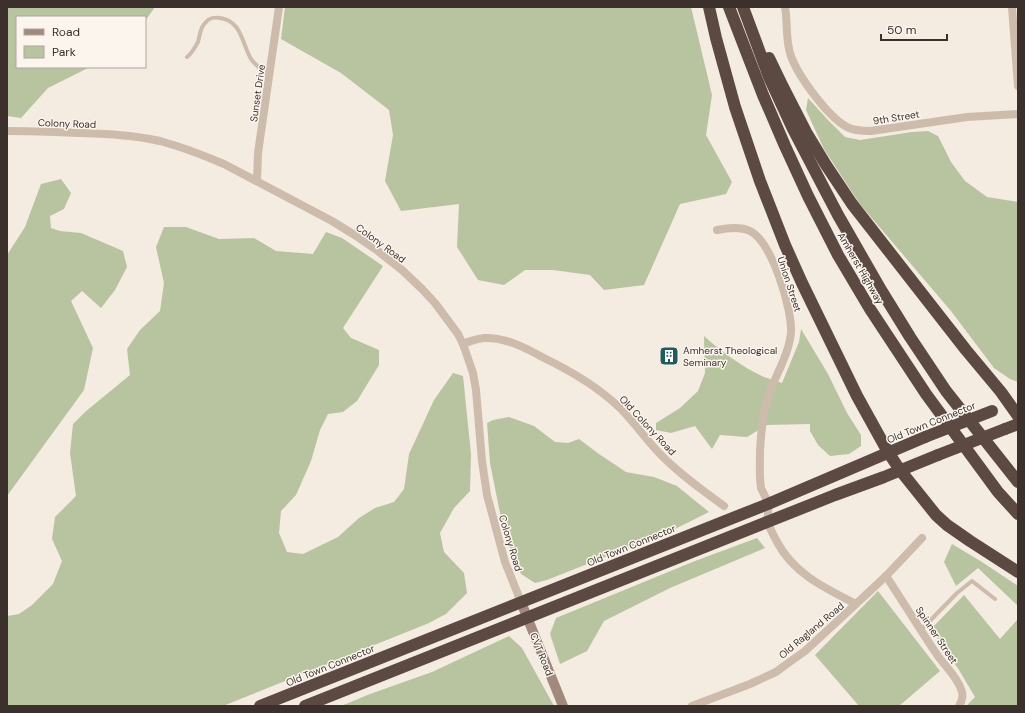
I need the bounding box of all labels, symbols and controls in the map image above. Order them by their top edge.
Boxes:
legend [16,16,146,68]
scale bar [881,16,947,42]
text: 50 m [887,22,916,38]
text: Road [52,24,80,40]
text: Park [52,44,76,60]
street label: Sunset Drive [247,63,268,123]
street label: 9th Street [872,107,920,128]
street label: Colony Road [38,116,96,131]
street label: Colony Road [353,221,408,266]
street label: Amherst Highway [835,230,887,307]
street label: Union Street [774,255,805,314]
place label: Amherst Theological Seminary [683,344,777,369]
building icon: Amherst Theological Seminary [658,345,680,367]
street label: Old Colony Road [617,393,679,458]
street label: Old Town Connector [885,399,978,446]
street label: Colony Road [496,513,525,573]
street label: Old Town Connector [585,522,678,569]
street label: Old Ragland Road [776,599,847,662]
street label: Spinner Street [913,604,961,666]
street label: CVT Road [527,631,556,678]
street label: Old Town Connector [284,642,377,689]

